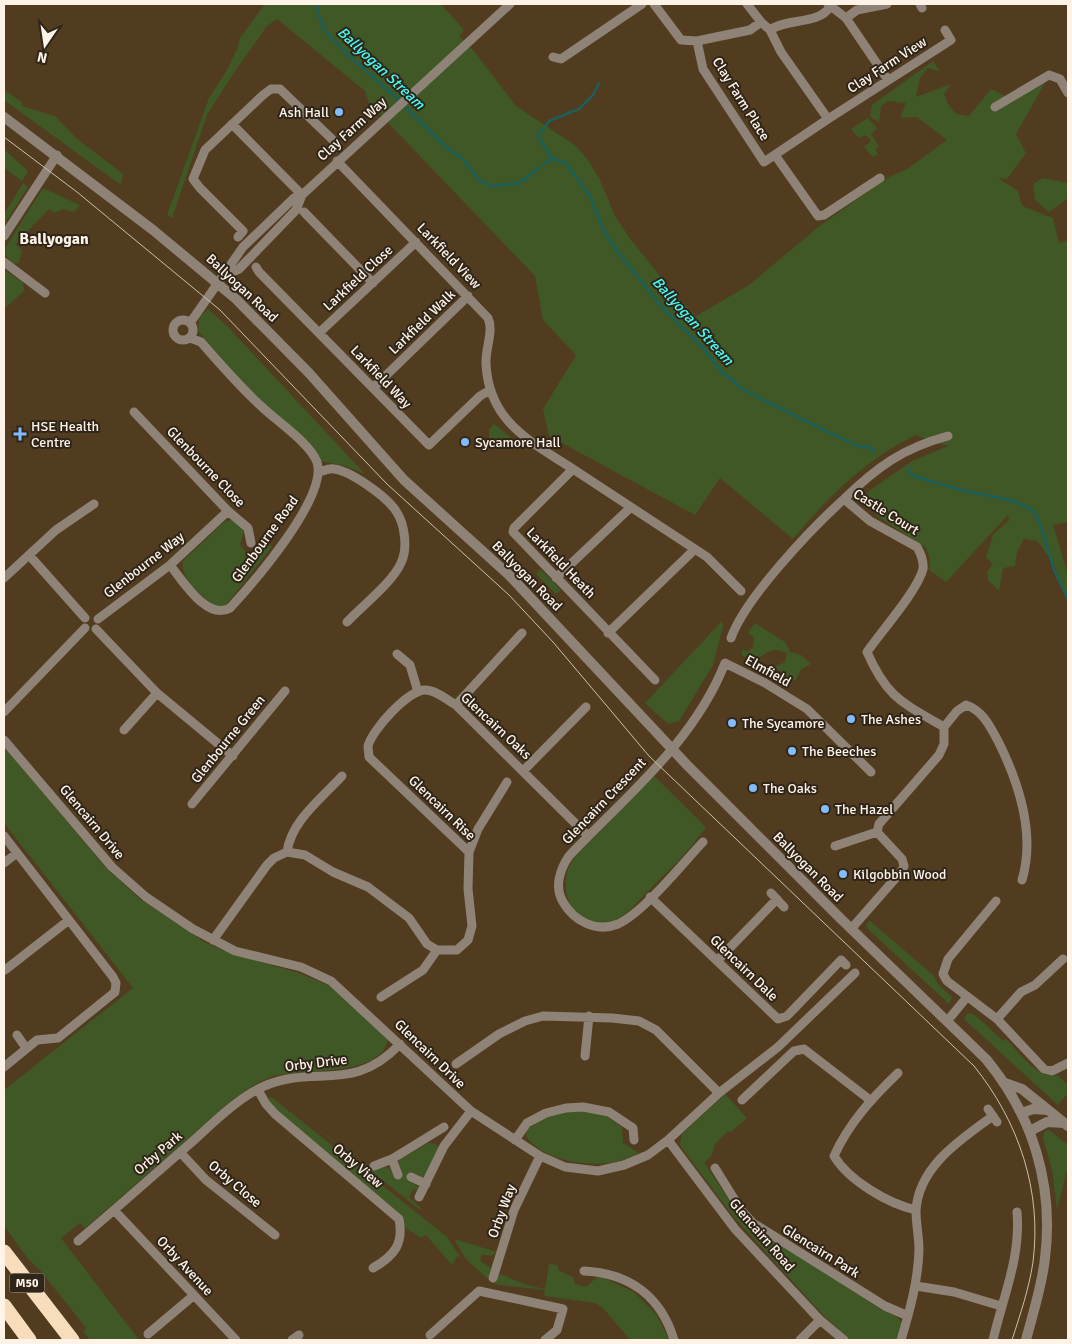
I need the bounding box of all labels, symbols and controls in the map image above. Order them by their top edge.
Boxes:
north arrow [20,20,70,70]
water label: Ballyogan Stream [334,23,429,114]
street label: Clay Farm View [844,33,930,97]
text: N [36,48,49,67]
street label: Clay Farm Place [709,54,773,144]
street label: Clay Farm Way [314,93,390,165]
place label: Ash Hall [279,104,329,121]
marker: Ash Hall [333,106,345,118]
street label: Larkfield View [413,220,485,292]
district label: Ballyogan [19,229,89,249]
street label: Larkfield Close [320,241,396,315]
street label: Ballyogan Road [202,250,282,326]
water label: Ballyogan Stream [649,273,738,370]
street label: Larkfield Walk [385,286,459,358]
street label: Larkfield Way [347,342,416,412]
place label: HSE Health Centre [31,418,99,451]
street label: Glenbourne Close [163,423,249,511]
marker: HSE Health Centre [13,427,27,441]
place label: Sycamore Hall [475,434,561,451]
marker: Sycamore Hall [459,436,471,448]
street label: Castle Court [850,485,922,539]
street label: Glenbourne Road [228,492,302,586]
street label: Larkfield Heath [523,524,599,602]
street label: Glenbourne Way [100,528,188,602]
street label: Ballyogan Road [488,537,566,615]
street label: Elmfield [742,651,794,691]
street label: Glencairn Oaks [457,689,535,763]
street label: Glenbourne Green [187,692,269,786]
place label: The Ashes [861,711,921,728]
marker: The Ashes [845,713,857,725]
place label: The Sycamore [742,715,825,732]
marker: The Sycamore [726,717,738,729]
place label: The Beeches [802,743,876,760]
marker: The Beeches [786,745,798,757]
street label: Glencairn Crescent [558,754,650,848]
street label: Glencairn Rise [405,772,479,844]
place label: The Oaks [763,780,817,797]
street label: Glencairn Drive [56,781,128,863]
marker: The Oaks [747,782,759,794]
place label: The Hazel [835,801,893,818]
marker: The Hazel [819,803,831,815]
street label: Ballyogan Road [769,828,847,906]
place label: Kilgobbin Wood [853,866,946,883]
marker: Kilgobbin Wood [837,868,849,880]
street label: Glencairn Dale [706,931,782,1005]
street label: Glencairn Drive [391,1016,469,1092]
street label: Orby Drive [284,1051,348,1075]
street label: Orby Park [130,1127,186,1179]
street label: Orby View [329,1140,387,1192]
street label: Orby Close [205,1157,265,1211]
street label: Orby Way [484,1181,520,1240]
street label: Glencairn Road [726,1195,798,1275]
street label: Glencairn Park [779,1220,863,1282]
street label: Orby Avenue [153,1233,217,1299]
road number: M50 [10,1274,44,1292]

